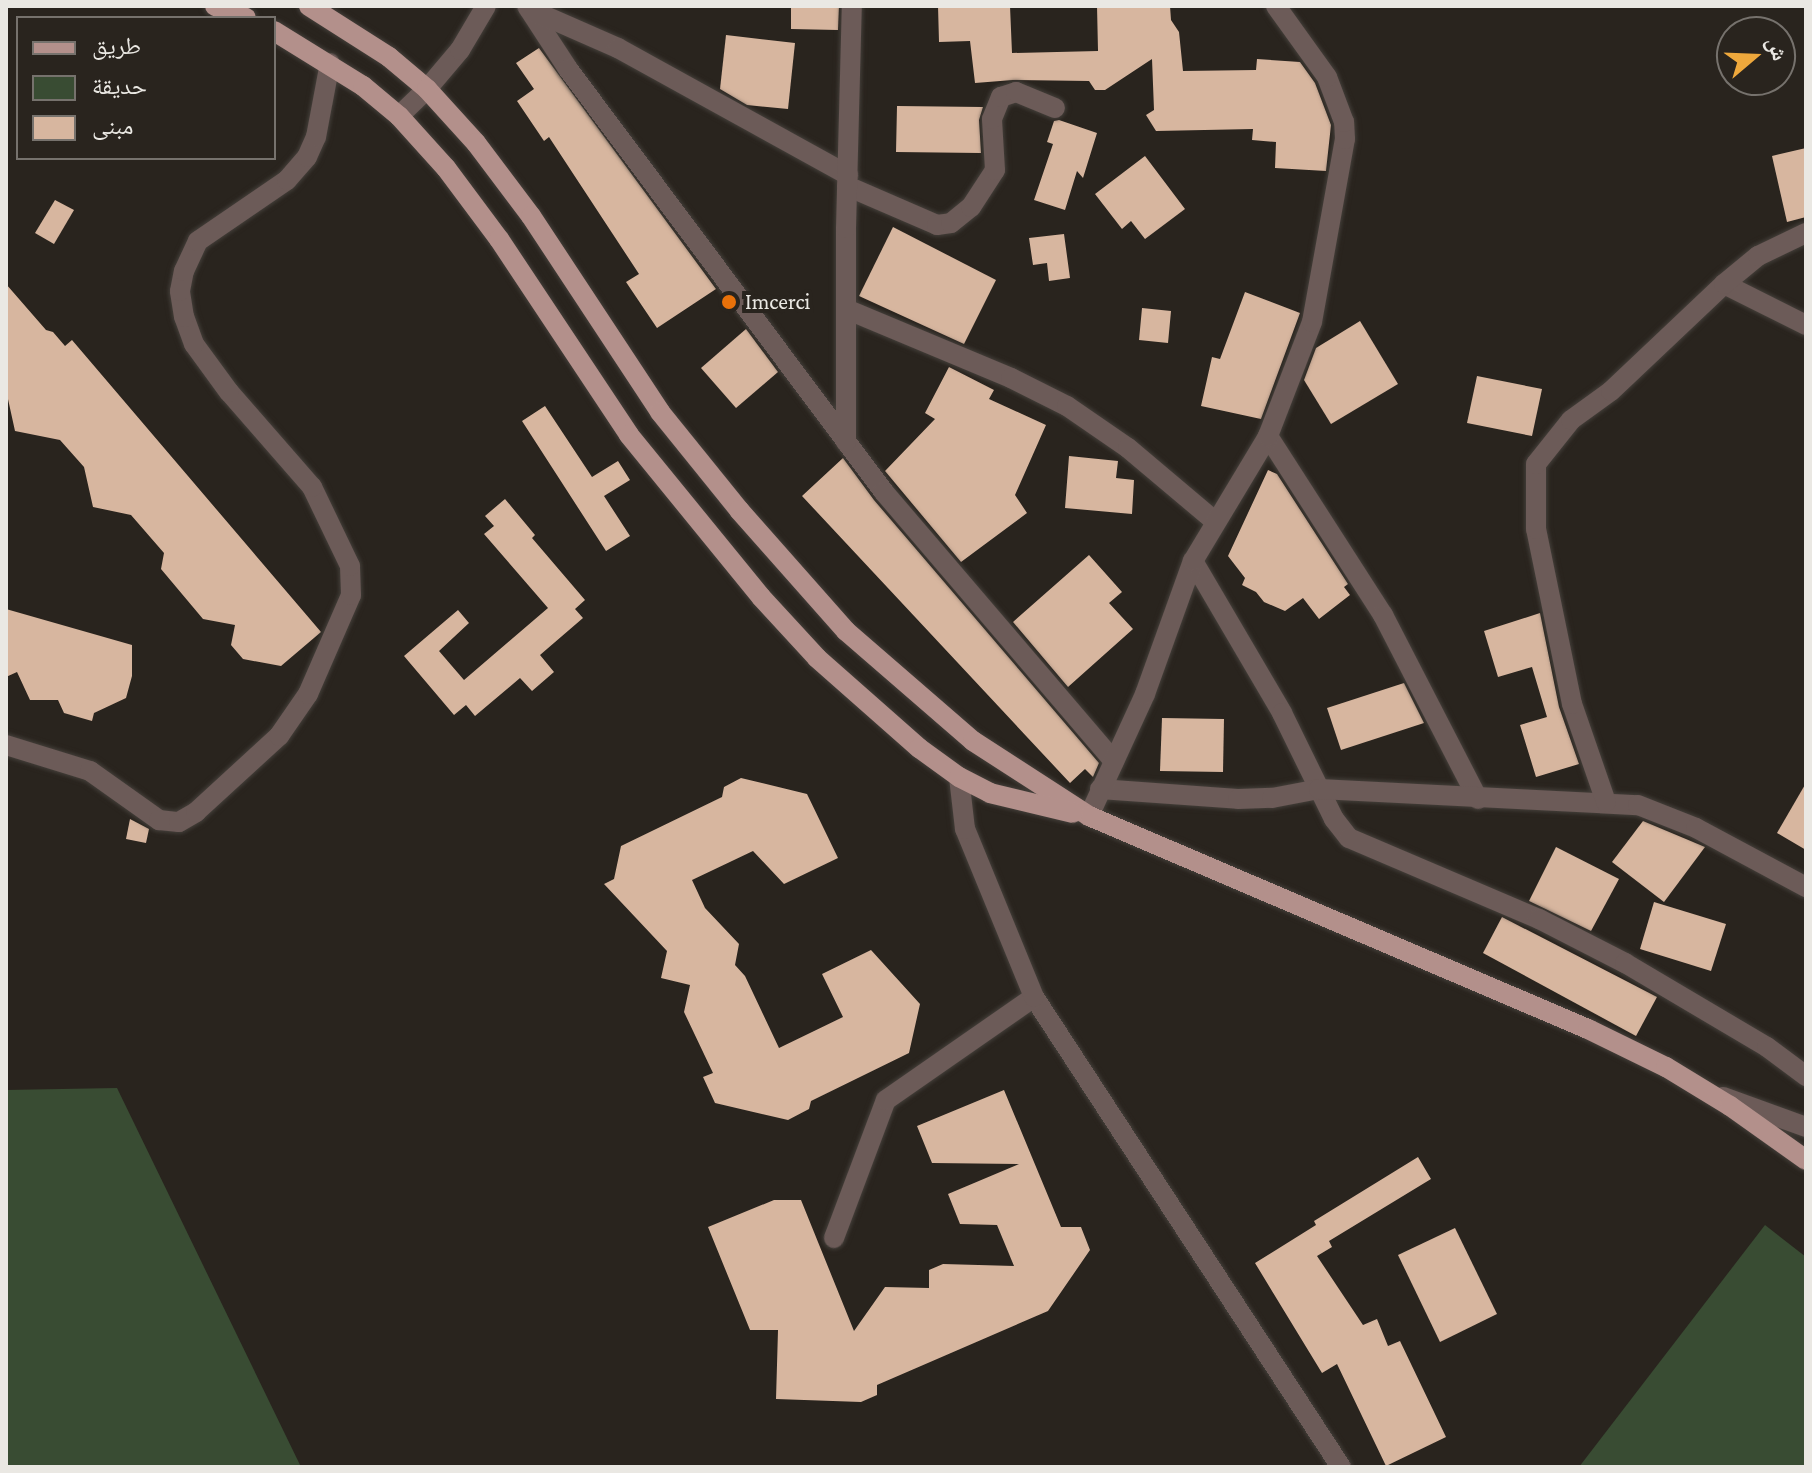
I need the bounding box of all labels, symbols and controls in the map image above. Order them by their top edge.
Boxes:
legend [16,16,276,160]
north arrow [1716,16,1796,96]
text: طريق [92,32,141,59]
text: ش [1762,34,1793,64]
text: حديقة [92,72,147,99]
text: مبنى [92,112,133,139]
place label: Imcerci [745,289,810,315]
marker: Imcerci [720,293,738,311]

